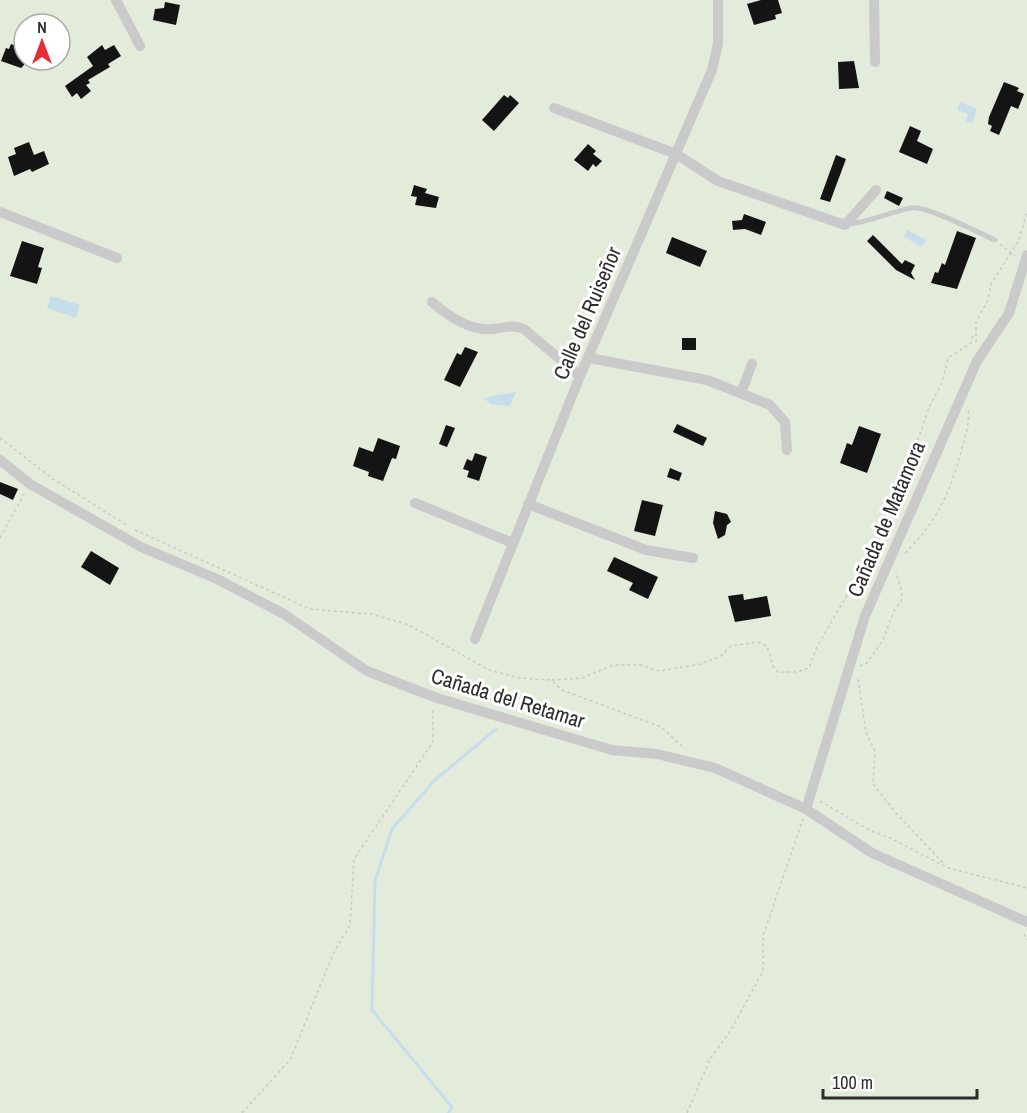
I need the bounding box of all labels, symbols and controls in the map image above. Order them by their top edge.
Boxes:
north arrow [12,12,72,72]
text: N [37,16,47,38]
street label: Calle del Ruiseñor [546,242,628,384]
street label: Cañada de Matamora [840,436,932,601]
street label: Cañada del Retamar [428,661,588,735]
scale bar [823,1062,978,1100]
text: 100 m [832,1070,873,1095]

